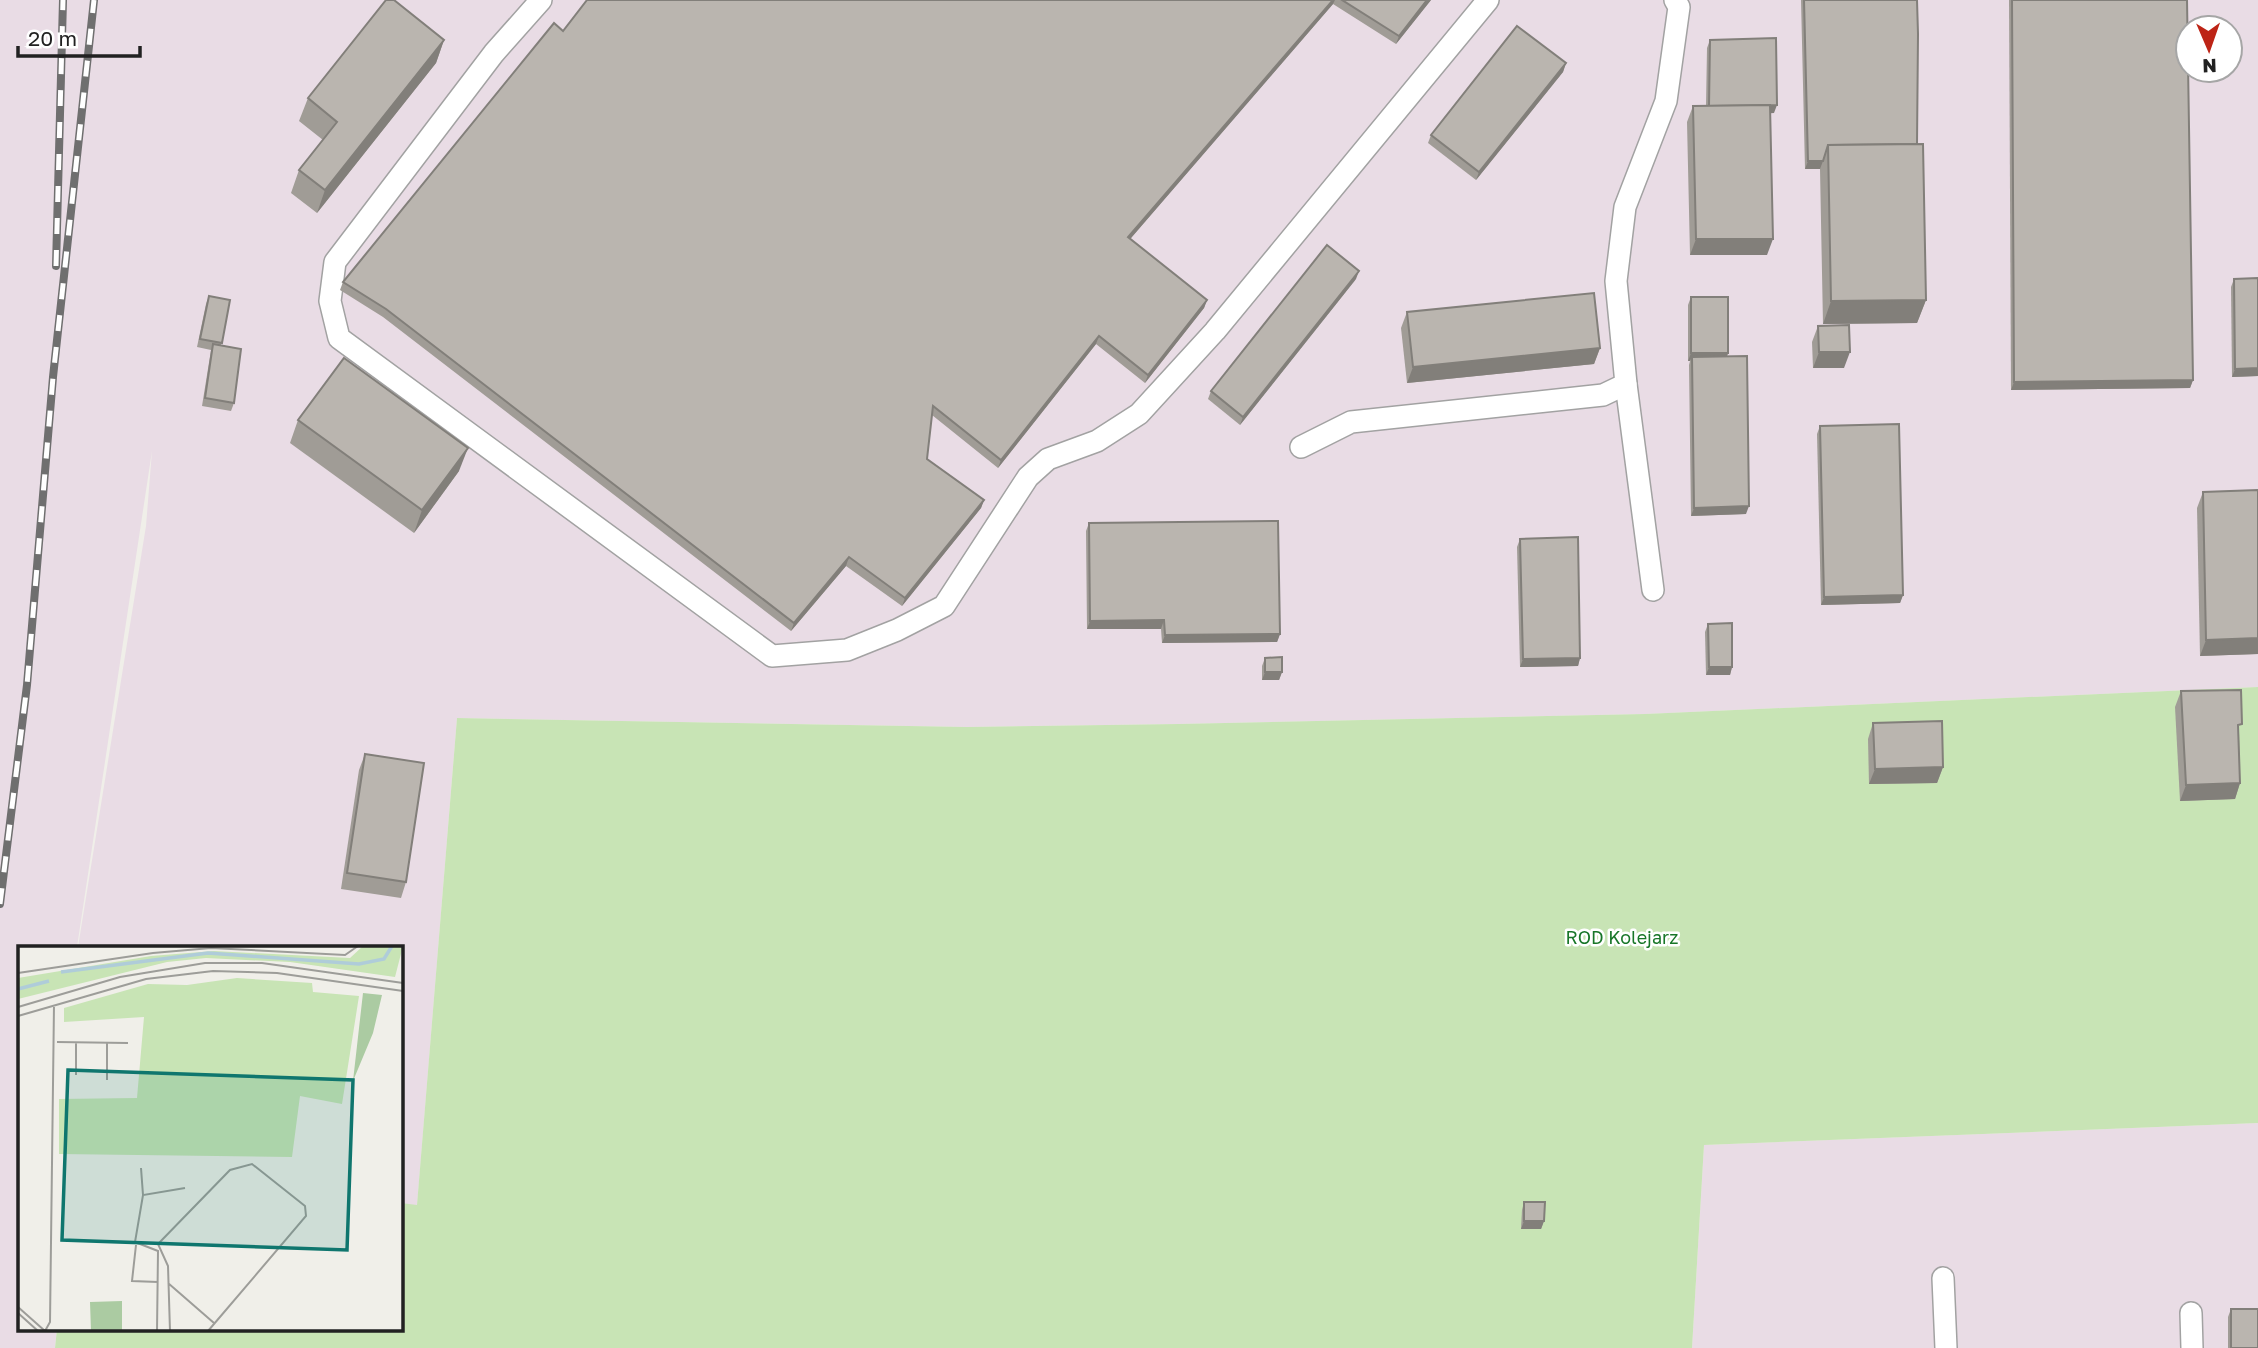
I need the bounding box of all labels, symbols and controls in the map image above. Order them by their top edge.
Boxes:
scale bar [18,14,140,58]
north arrow [2174,14,2244,84]
text: 20 m [28,25,77,51]
text: N [2202,55,2217,78]
park label: ROD Kolejarz [1566,926,1678,948]
inset map [18,946,402,1330]

